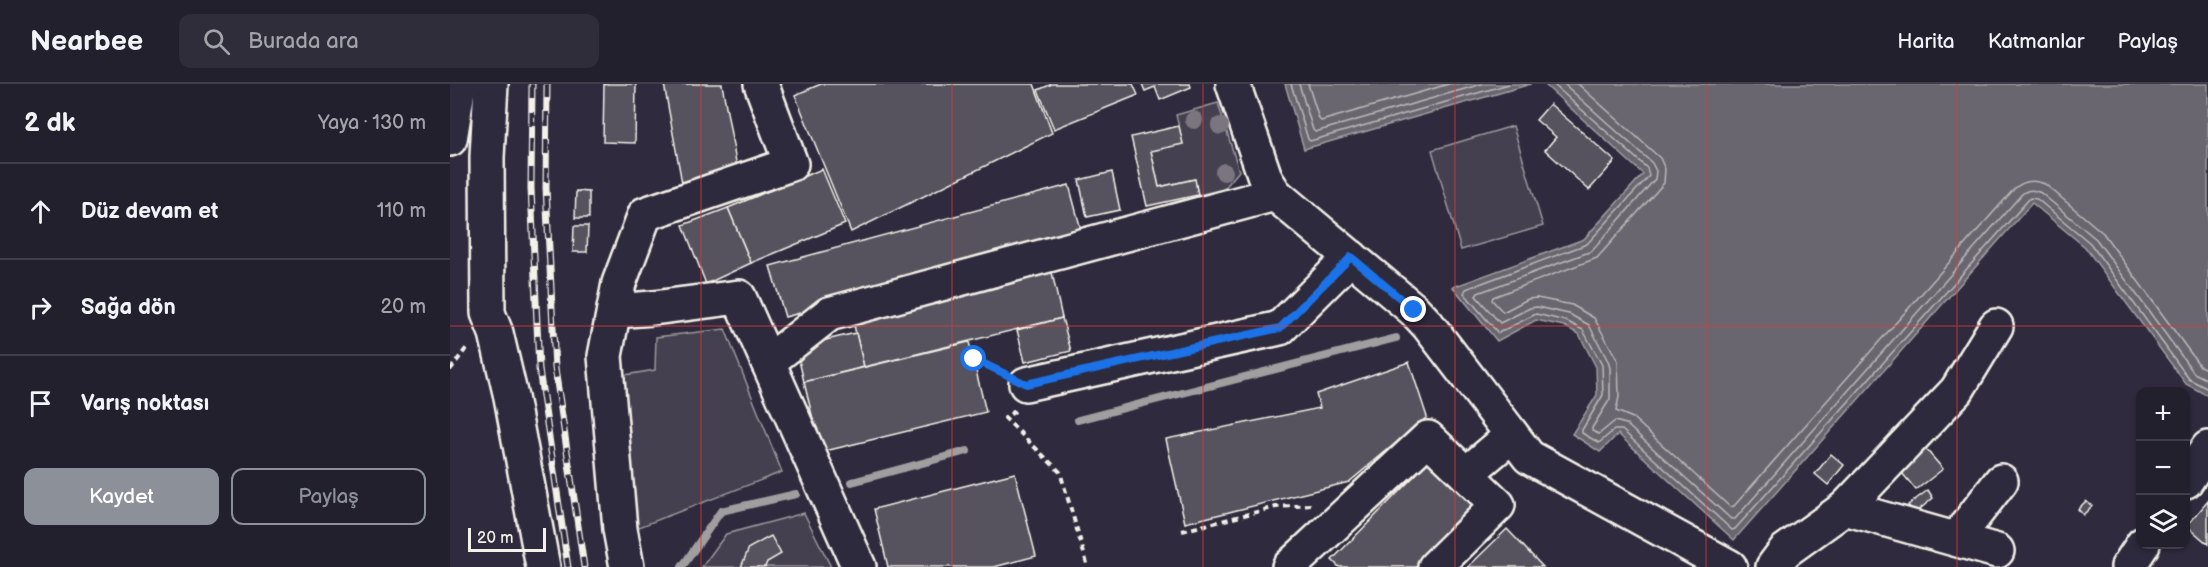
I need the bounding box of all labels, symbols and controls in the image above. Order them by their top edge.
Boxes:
search box [179,14,599,68]
text: Nearbee [30,25,143,58]
icon: search [200,25,233,58]
text: Burada ara [248,28,359,55]
text: Harita [1897,29,1955,54]
text: Katmanlar [1988,29,2084,54]
text: Paylaş [2117,29,2178,54]
text: 2 dk [24,108,75,139]
text: Yaya · 130 m [318,111,426,135]
icon: ahead [24,195,57,228]
text: Düz devam et [81,198,218,225]
text: 110 m [377,199,426,223]
icon: right [24,291,57,324]
text: Sağa dön [81,294,176,321]
text: 20 m [381,295,426,319]
route end [1400,296,1426,322]
route start [960,345,986,371]
icon: arrive [24,387,57,420]
map controls [2136,387,2190,549]
button: + [2136,387,2190,441]
text: Varış noktası [81,390,209,417]
button: − [2136,441,2190,495]
button: Kaydet [24,468,219,525]
button: Paylaş [231,468,426,525]
button: layers [2136,495,2190,549]
scale bar [468,525,546,552]
text: 20 m [477,529,513,548]

